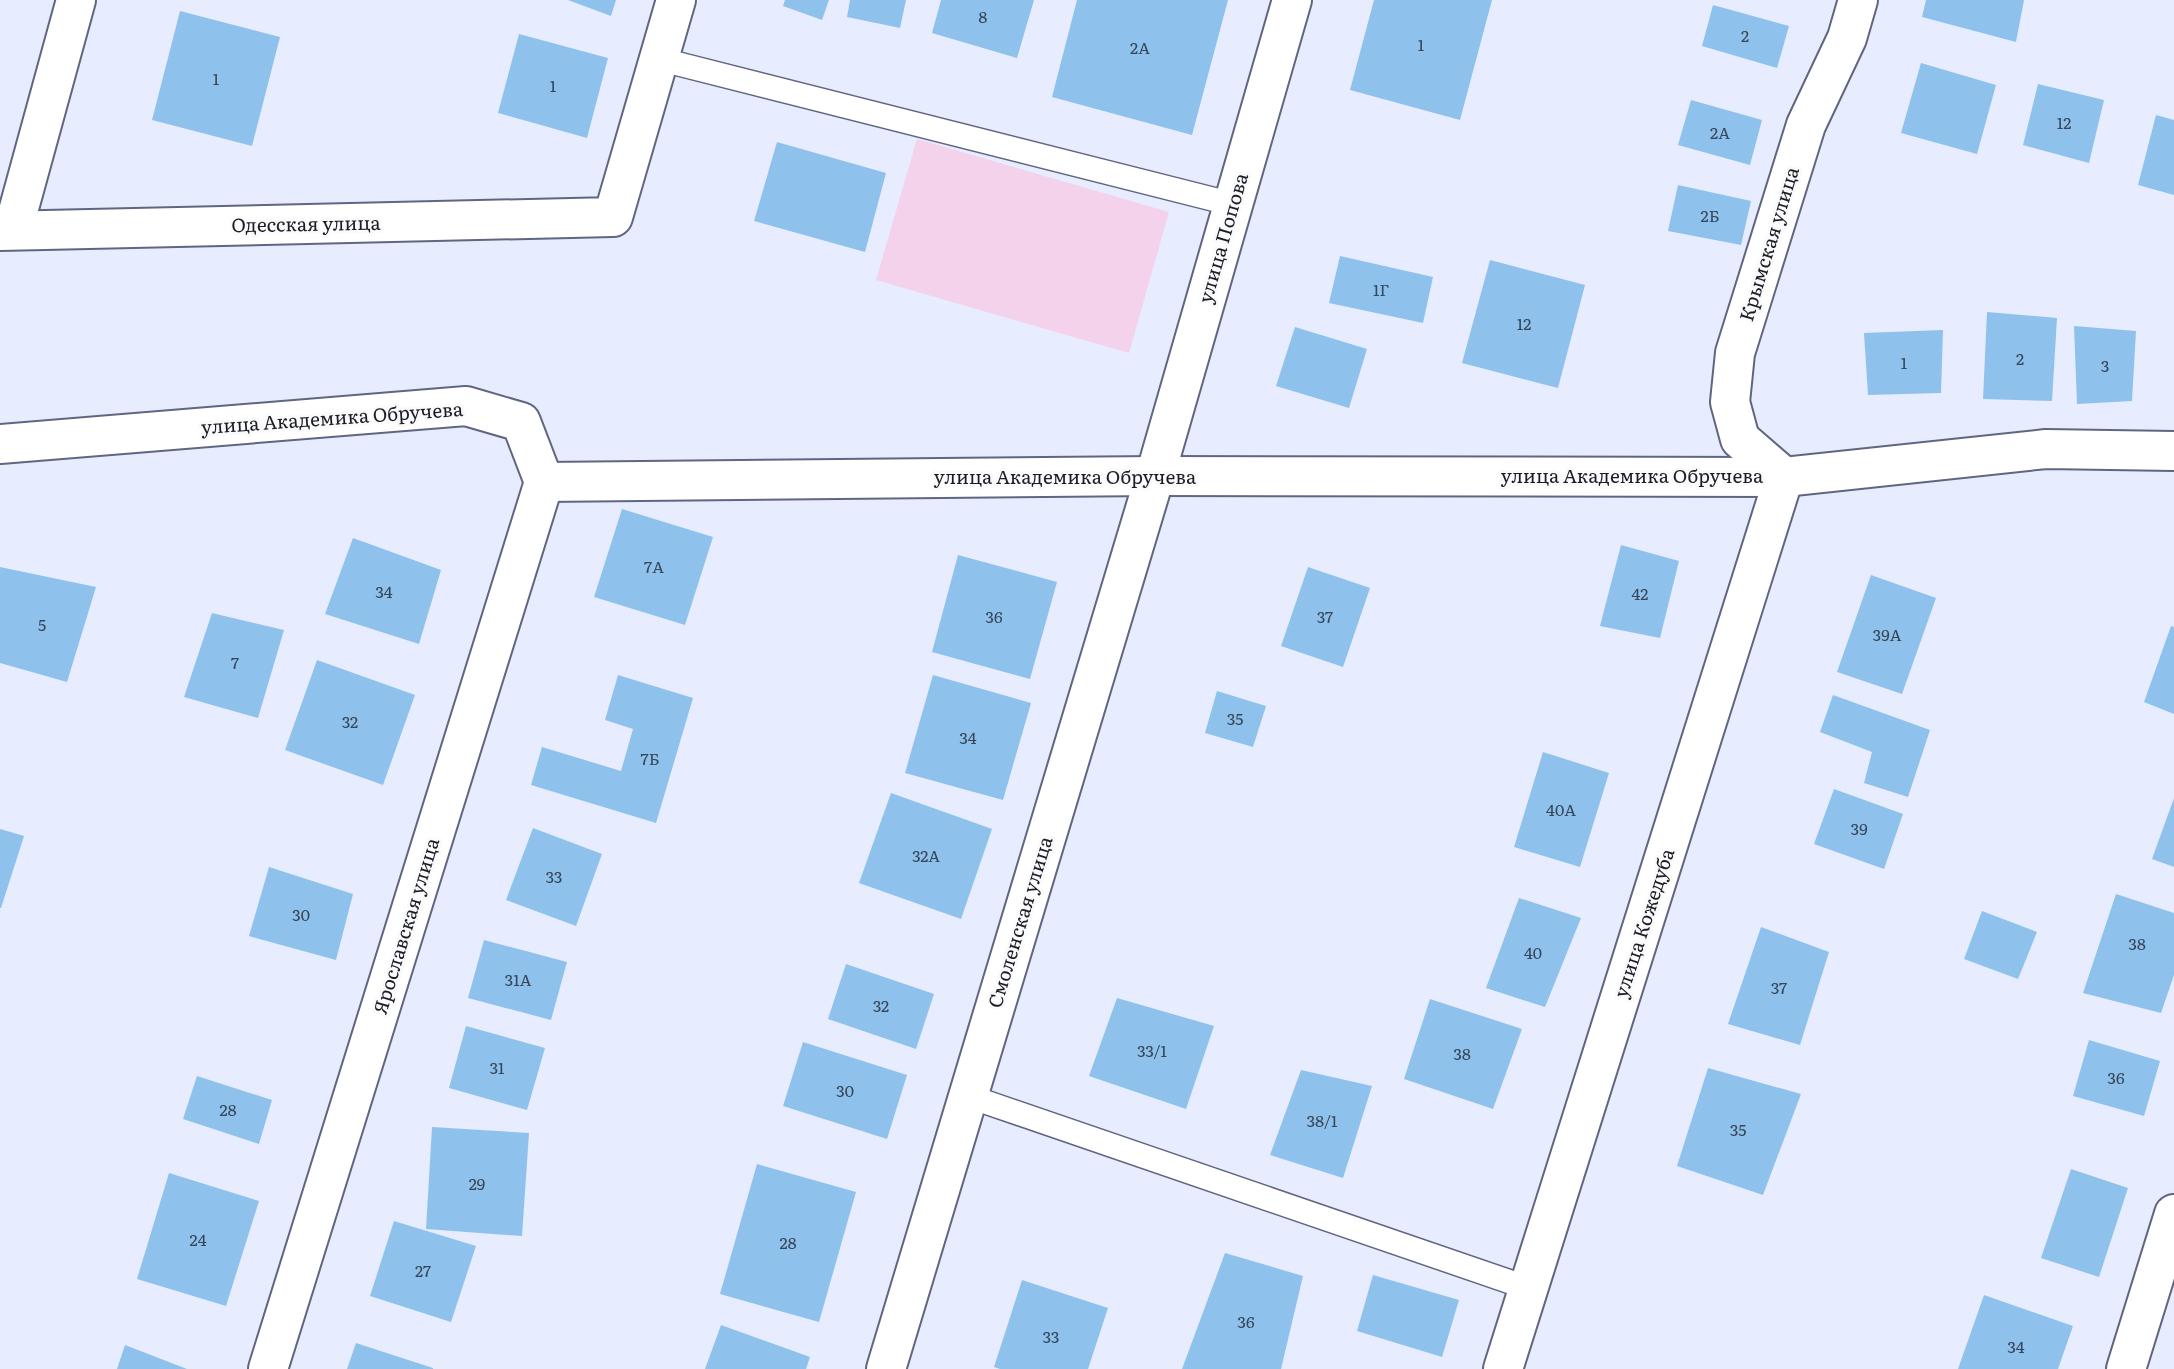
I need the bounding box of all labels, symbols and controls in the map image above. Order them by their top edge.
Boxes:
house number: 8 [979,4,988,28]
house number: 2 [1741,23,1749,47]
house number: 1 [1418,32,1425,56]
house number: 2А [1130,35,1150,59]
house number: 1 [213,66,220,90]
house number: 1 [550,73,557,97]
house number: 12 [2057,110,2071,134]
house number: 2А [1710,120,1730,144]
street label: Крымская улица [1731,162,1805,324]
street label: улица Попова [1190,169,1254,306]
house number: 2Б [1701,203,1719,227]
street label: Одесская улица [231,208,382,238]
house number: 1Г [1373,277,1389,301]
house number: 12 [1517,311,1531,335]
house number: 2 [2016,346,2024,370]
house number: 1 [1901,350,1908,374]
house number: 3 [2101,353,2109,377]
street label: улица Академика Обручева [200,394,465,440]
street label: улица Академика Обручева [1501,461,1764,489]
street label: улица Академика Обручева [934,462,1197,490]
house number: 7А [644,554,664,578]
house number: 34 [375,579,393,603]
house number: 42 [1632,581,1648,605]
house number: 36 [985,604,1003,628]
house number: 37 [1317,604,1333,628]
house number: 5 [38,612,46,636]
house number: 39А [1873,622,1902,646]
house number: 7 [231,650,239,674]
house number: 35 [1227,706,1243,730]
house number: 32 [342,709,358,733]
house number: 34 [959,725,977,749]
house number: 7Б [641,746,659,770]
house number: 40А [1546,797,1576,821]
house number: 39 [1850,816,1868,840]
street label: Смоленская улица [980,832,1059,1011]
street label: Ярославская улица [365,833,445,1017]
house number: 32А [912,843,940,867]
street label: улица Кожедуба [1606,844,1681,1001]
house number: 33 [546,864,562,888]
house number: 30 [292,902,310,926]
house number: 38 [2128,931,2146,955]
house number: 40 [1524,940,1542,964]
house number: 31А [505,967,532,991]
house number: 37 [1771,975,1787,999]
house number: 32 [873,993,889,1017]
house number: 33/1 [1137,1038,1167,1062]
house number: 38 [1453,1041,1471,1065]
house number: 31 [489,1055,505,1079]
house number: 36 [2107,1065,2125,1089]
house number: 30 [836,1078,854,1102]
house number: 28 [220,1097,237,1121]
house number: 38/1 [1307,1108,1338,1132]
house number: 35 [1730,1117,1746,1141]
house number: 29 [469,1171,485,1195]
house number: 24 [190,1227,207,1251]
house number: 28 [780,1230,797,1254]
house number: 27 [415,1258,431,1282]
house number: 36 [1237,1309,1255,1333]
house number: 33 [1043,1324,1059,1348]
house number: 34 [2007,1334,2025,1358]

